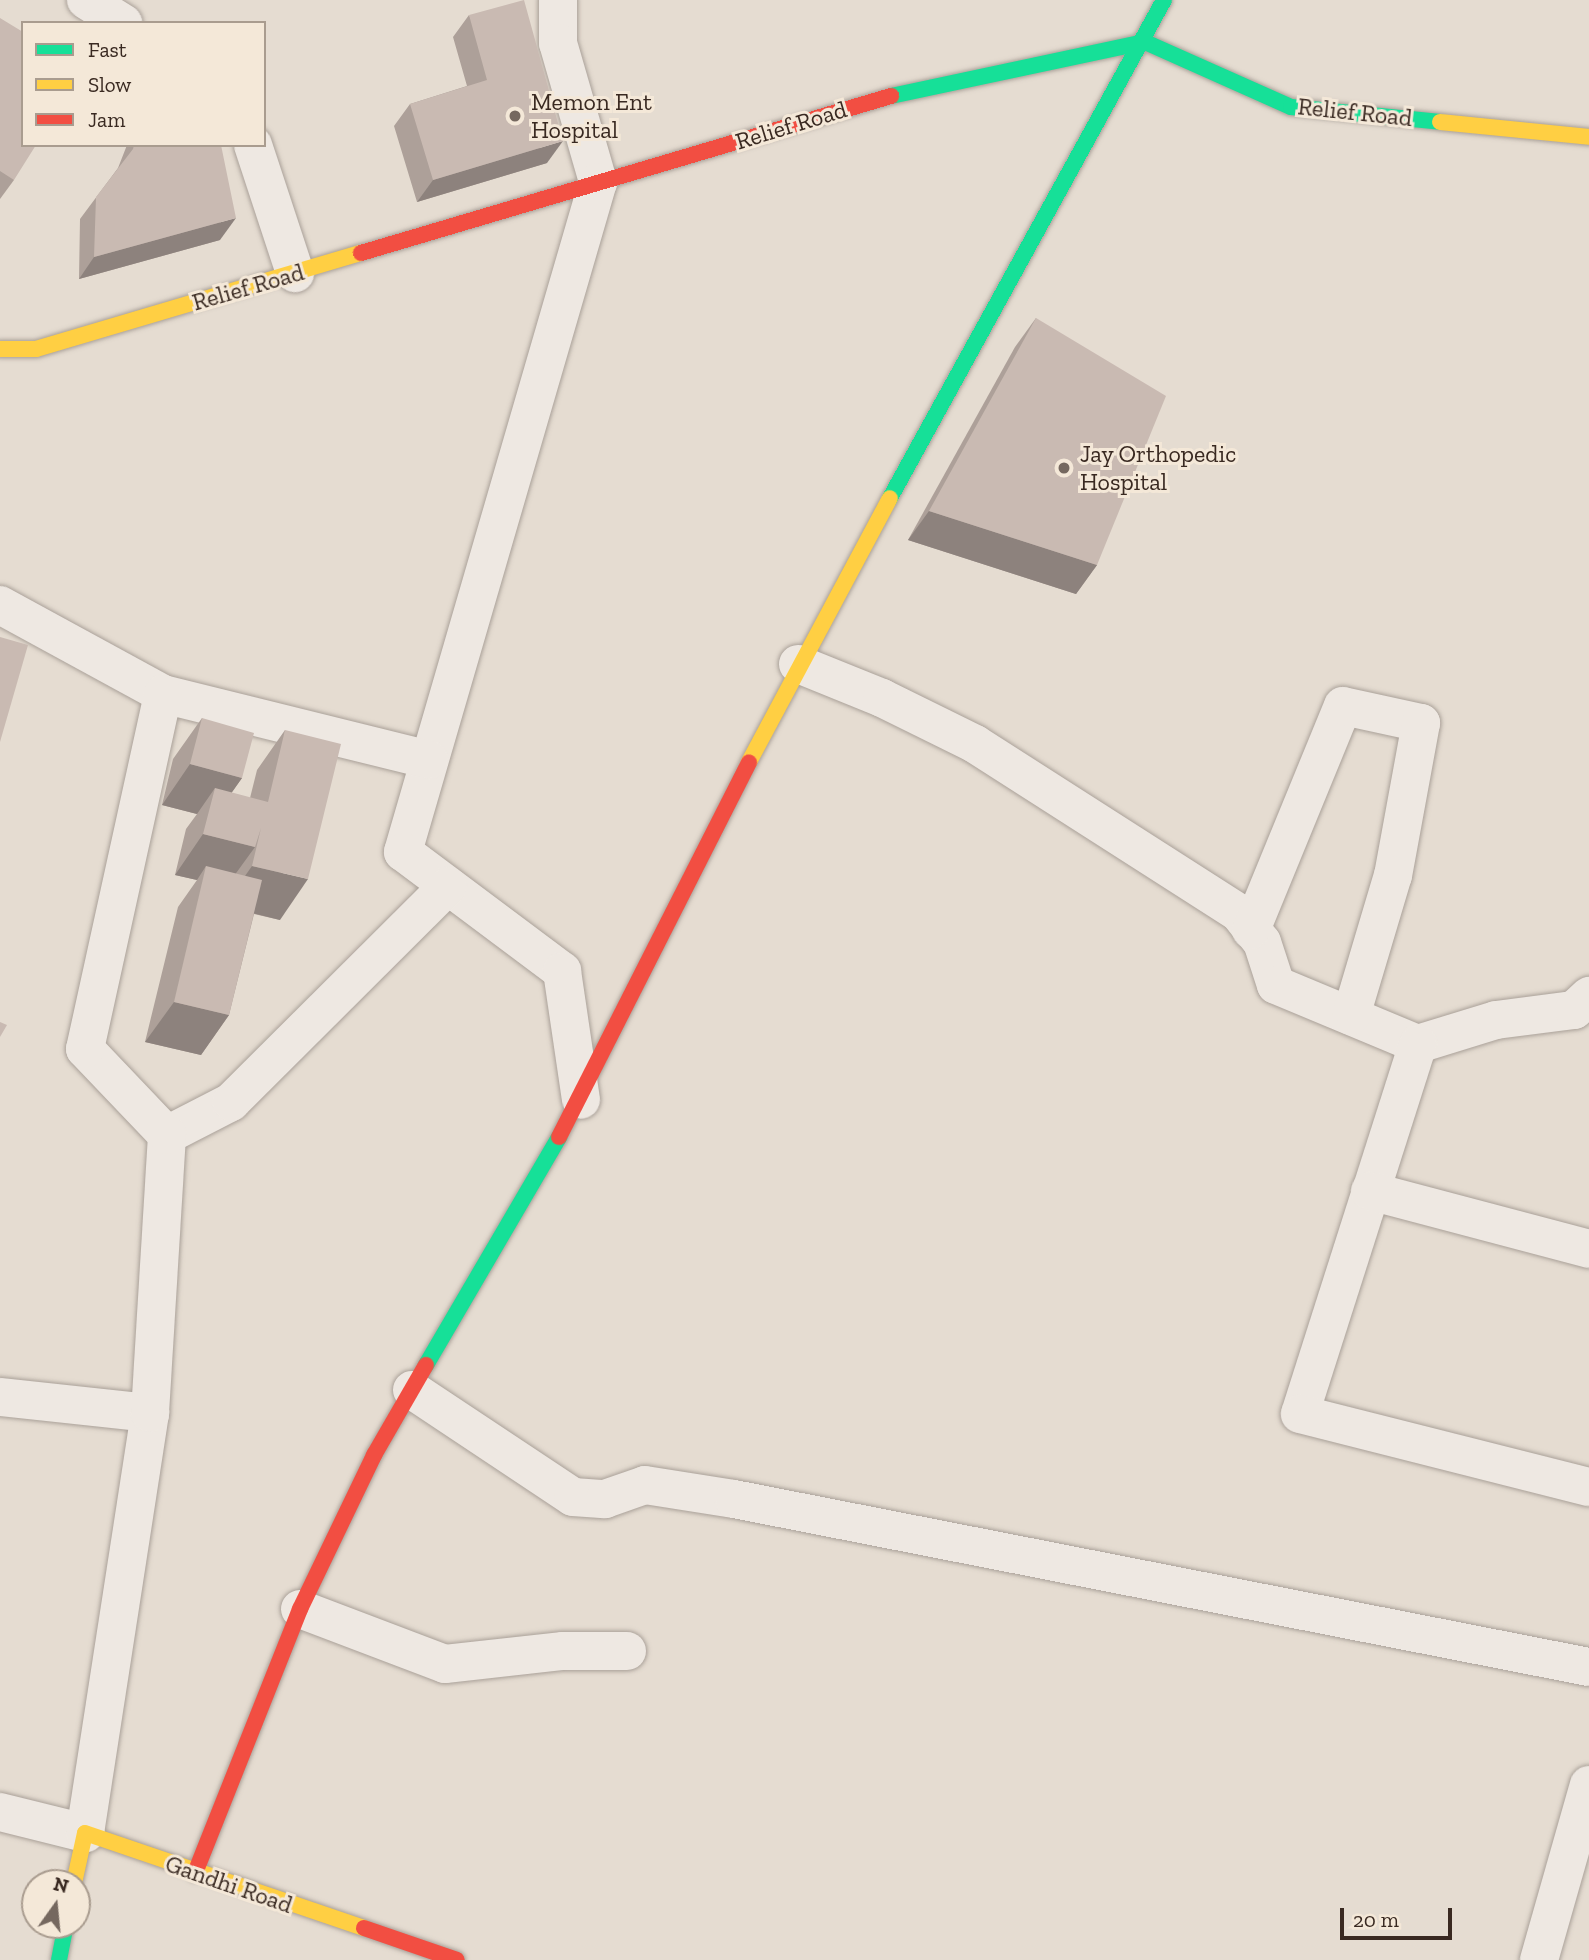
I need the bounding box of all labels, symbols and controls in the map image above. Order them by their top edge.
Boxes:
legend [21,21,266,147]
text: Fast [88,37,127,62]
text: Slow [88,72,131,97]
place label: Memon Ent Hospital [531,88,652,144]
street label: Relief Road [1296,92,1414,132]
street label: Relief Road [732,94,850,156]
marker: Memon Ent Hospital [505,106,525,126]
text: Jam [88,107,125,132]
street label: Relief Road [189,257,307,317]
place label: Jay Orthopedic Hospital [1080,440,1237,496]
marker: Jay Orthopedic Hospital [1054,458,1074,478]
street label: Gandhi Road [162,1849,296,1919]
north arrow [21,1869,91,1939]
text: N [51,1872,71,1898]
scale bar [1344,1894,1456,1938]
text: 20 m [1353,1907,1399,1932]

